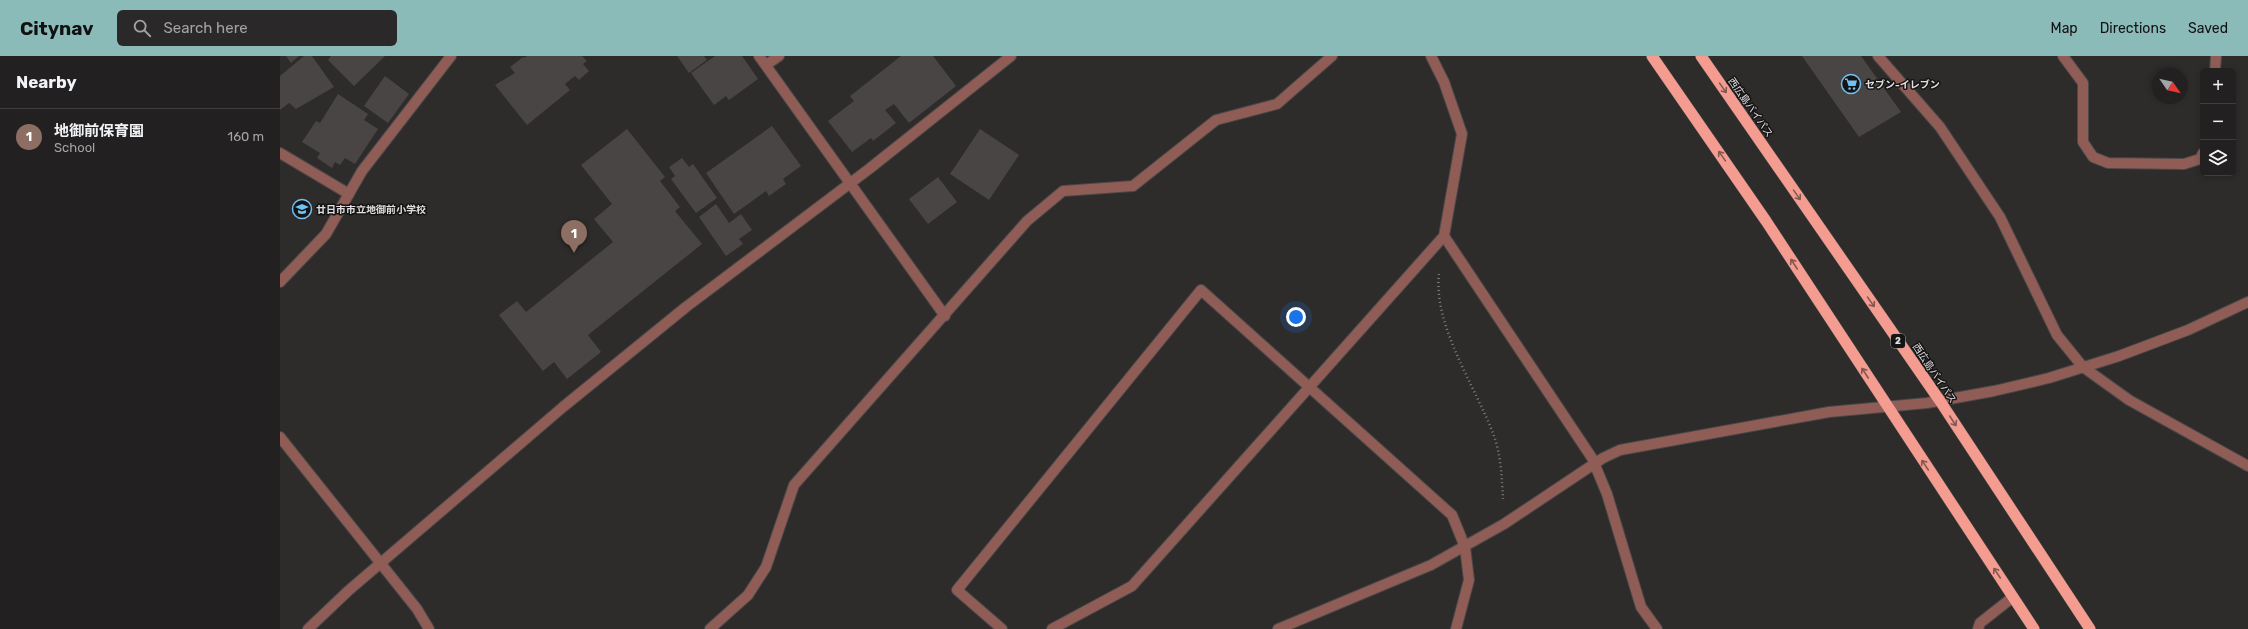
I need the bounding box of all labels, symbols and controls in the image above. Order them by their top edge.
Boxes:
search box [117,10,397,46]
text: Citynav [20,17,93,40]
icon: search [131,17,153,39]
text: Search here [163,19,248,37]
text: Map [2051,20,2078,37]
text: Directions [2100,20,2166,37]
text: Saved [2188,20,2228,37]
north arrow [2152,68,2188,104]
map controls [2200,68,2236,176]
button: + [2200,68,2236,104]
text: Nearby [16,72,77,92]
supermarket icon: セブン-イレブン [1840,73,1862,95]
street label: 西広島バイパス [1725,76,1775,140]
place label: セブン-イレブン [1865,79,1940,91]
one-way arrow [1719,82,1727,93]
button: − [2200,104,2236,140]
text: 地御前保育園 [54,122,144,140]
text: 1 [26,129,32,144]
text: 160 m [228,129,264,144]
text: School [54,140,95,155]
button: layers [2200,140,2236,176]
one-way arrow [1718,151,1726,162]
one-way arrow [1793,189,1801,200]
school or university icon: 廿日市市立地御前小学校 [291,198,313,220]
place label: 廿日市市立地御前小学校 [316,204,426,216]
pin: 1 [561,220,587,253]
one-way arrow [1790,259,1798,270]
one-way arrow [1867,296,1875,307]
your location [1286,307,1306,327]
road number: 2 [1891,334,1905,348]
street label: 西広島バイパス [1910,341,1959,406]
one-way arrow [1861,368,1869,379]
one-way arrow [1949,415,1957,426]
one-way arrow [1921,459,1929,470]
one-way arrow [1993,568,2001,579]

